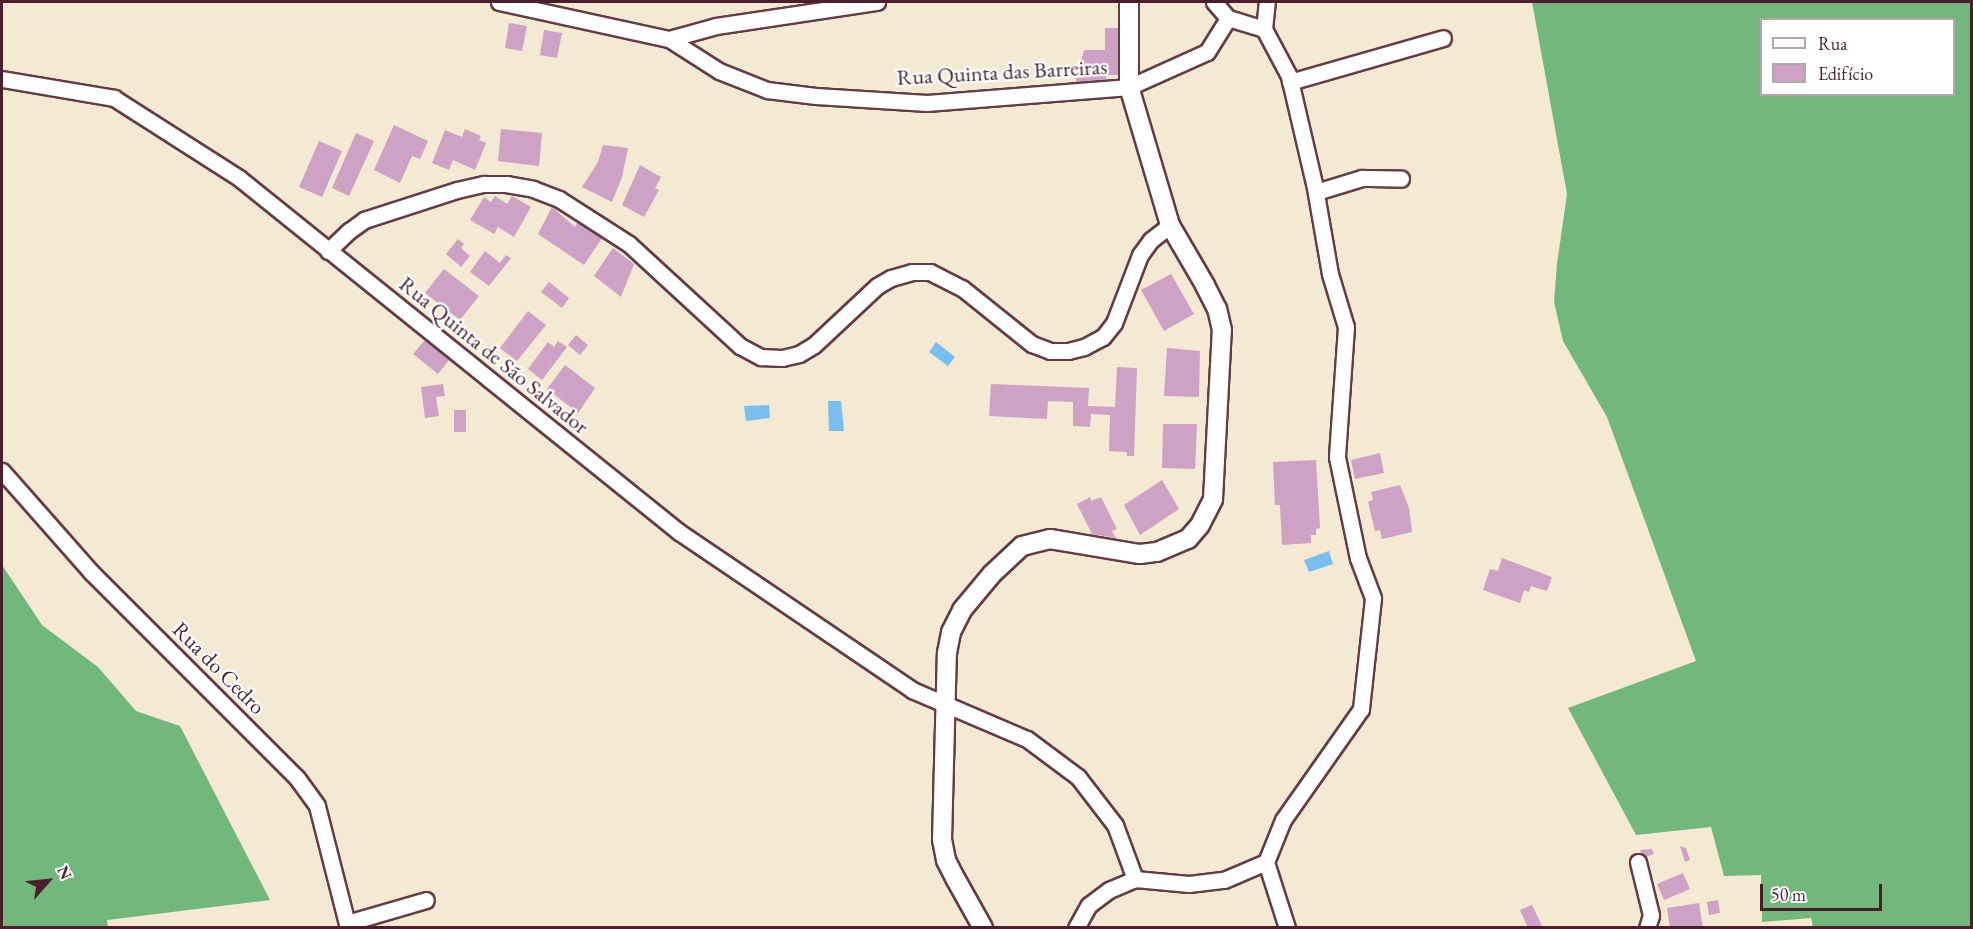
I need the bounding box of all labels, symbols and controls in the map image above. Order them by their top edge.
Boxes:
legend [1760,18,1955,96]
text: Rua [1818,32,1848,55]
street label: Rua Quinta das Barreiras [896,53,1108,91]
text: Edifício [1818,62,1873,85]
street label: Rua Quinta de São Salvador [394,270,594,440]
street label: Rua do Cedro [167,616,271,720]
north arrow [18,851,78,911]
text: N [52,862,77,883]
scale bar [1763,872,1884,910]
text: 50 m [1771,883,1806,906]

